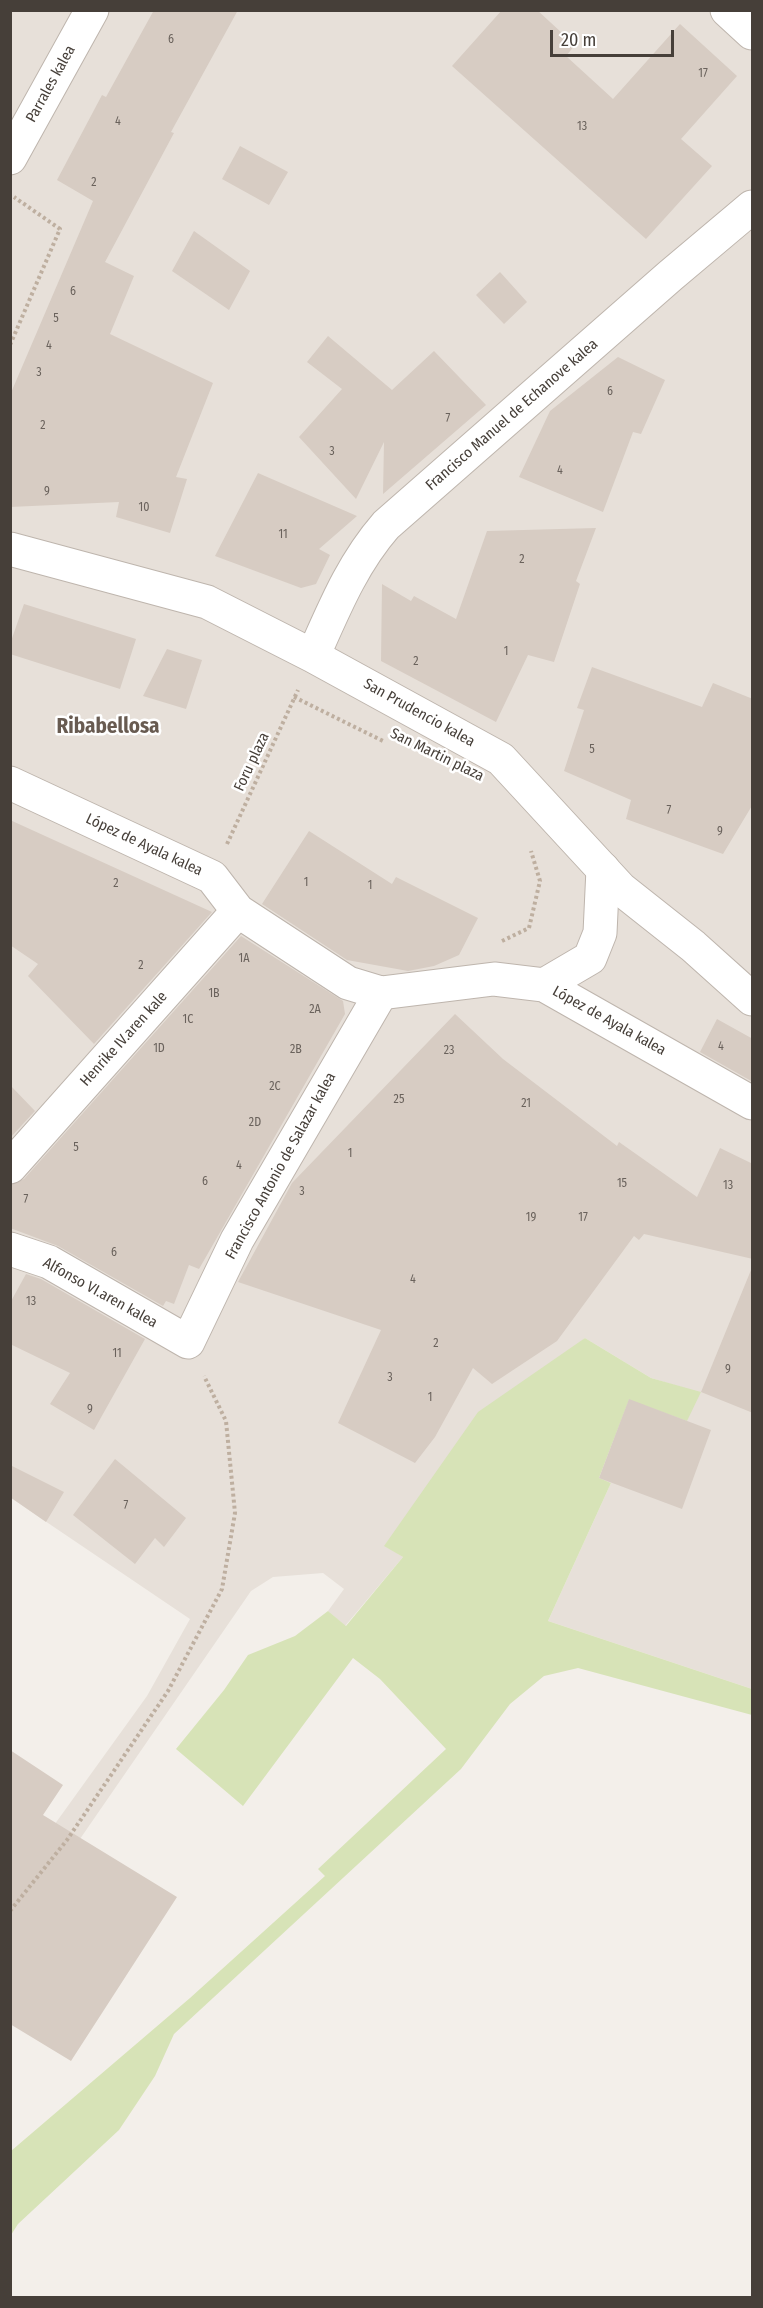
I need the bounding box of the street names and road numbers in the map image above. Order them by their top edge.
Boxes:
street label: Parrales kalea [22,42,80,126]
street label: Francisco Manuel de Echanove kalea [422,335,602,495]
street label: San Prudencio kalea [360,675,478,751]
street label: San Martin plaza [387,725,487,785]
street label: Foru plaza [231,730,273,794]
street label: López de Ayala kalea [83,810,205,880]
street label: López de Ayala kalea [549,982,669,1060]
street label: Henrike IV.aren kale [77,988,171,1090]
street label: Francisco Antonio de Salazar kalea [222,1069,340,1263]
street label: Alfonso VI.aren kalea [40,1254,160,1332]

